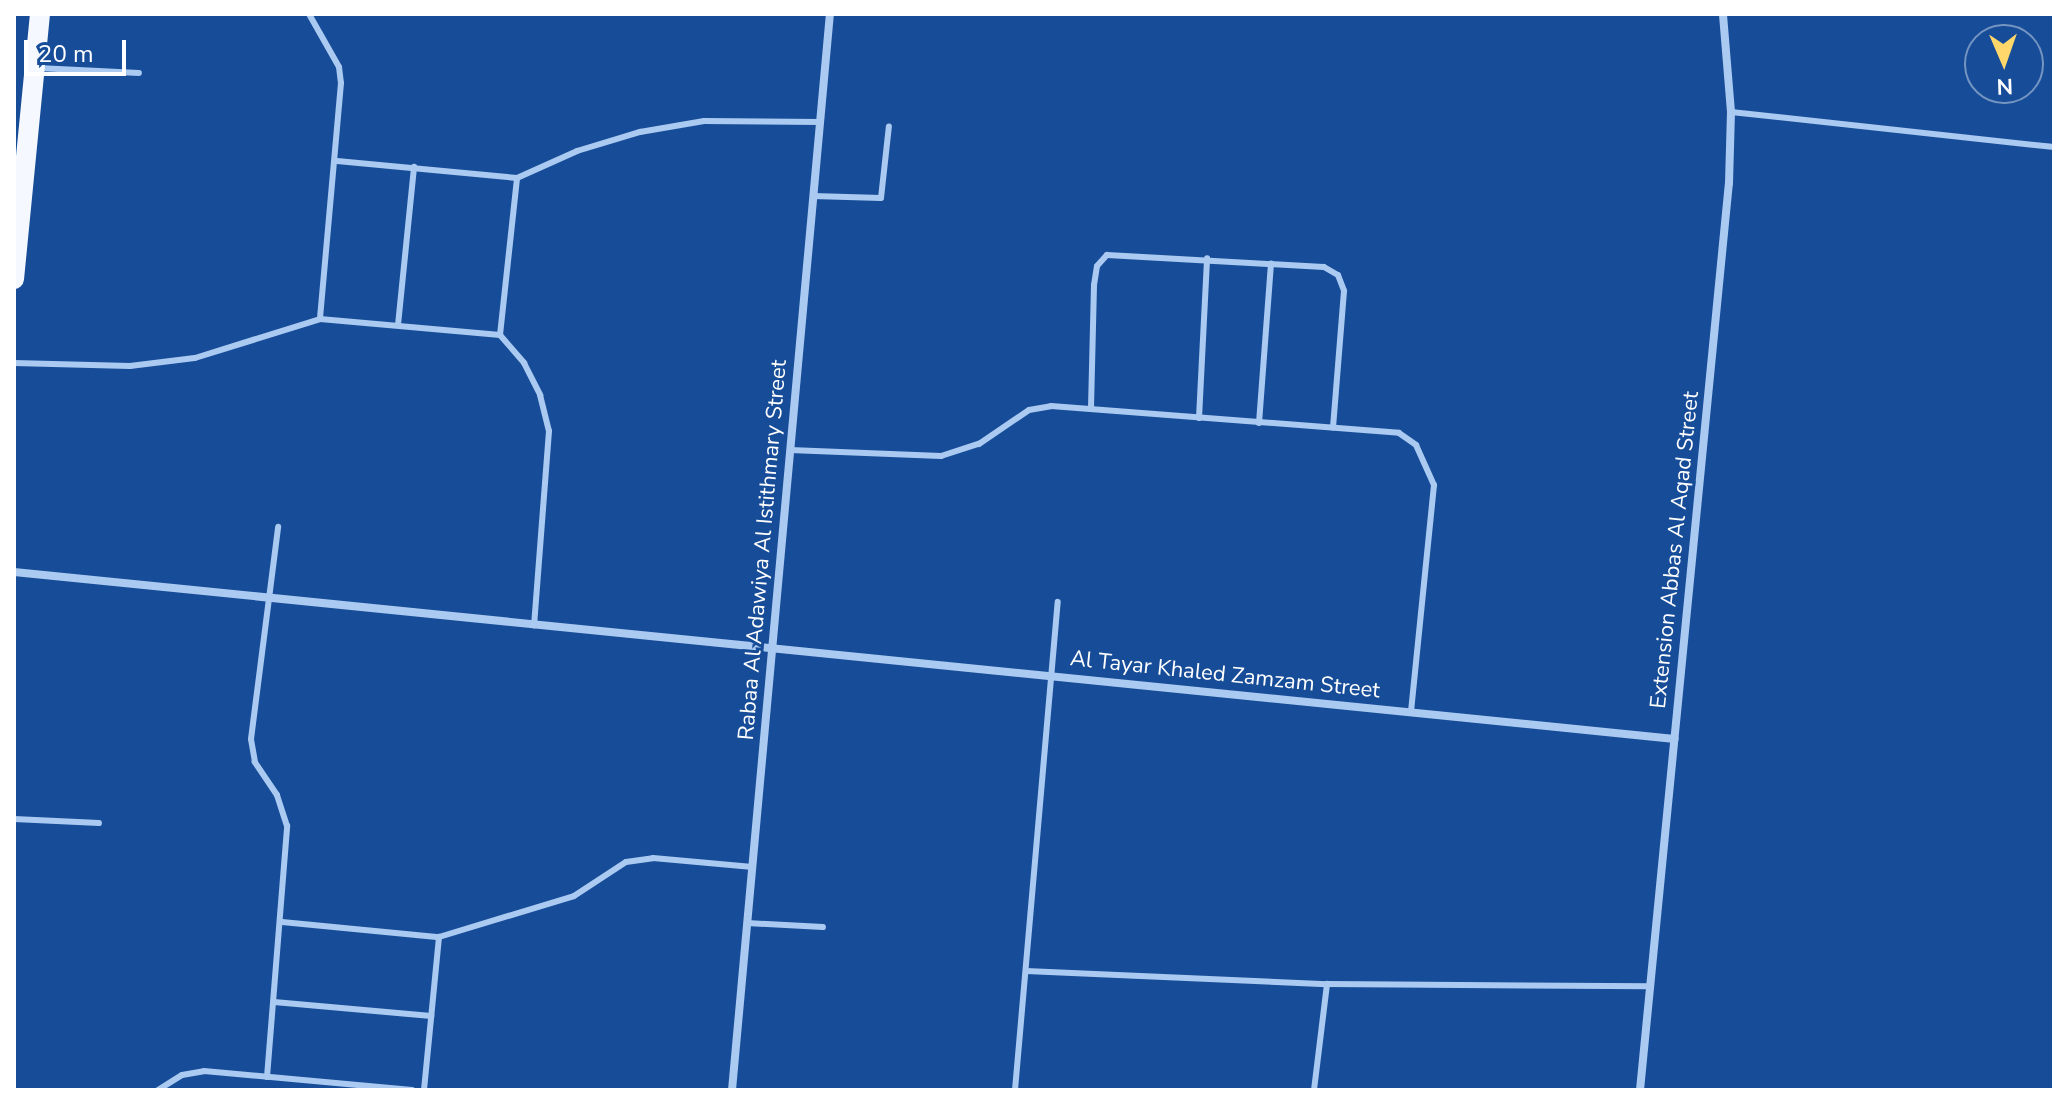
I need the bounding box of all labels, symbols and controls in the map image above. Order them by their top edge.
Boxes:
scale bar [28,24,130,74]
north arrow [1964,24,2044,104]
text: 20 m [38,38,94,70]
text: N [1996,71,2014,101]
street label: Rabaa Al Adawiya Al Istithmary Street [733,359,793,741]
street label: Extension Abbas Al Aqad Street [1645,390,1705,710]
street label: Al Tayar Khaled Zamzam Street [1069,646,1381,704]

